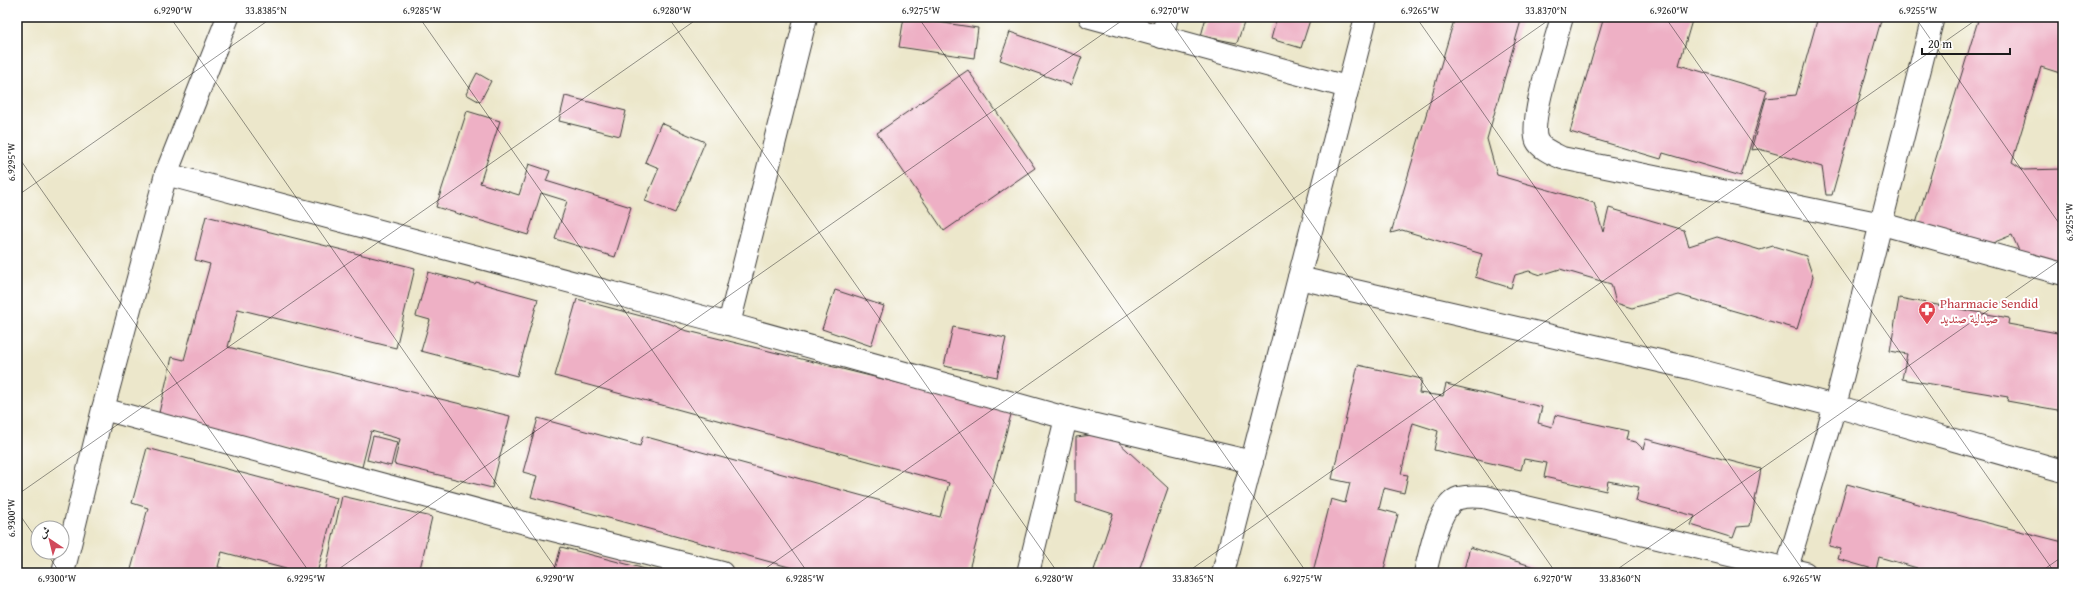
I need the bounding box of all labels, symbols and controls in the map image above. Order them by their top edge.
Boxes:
text: 6.9290°W [154,3,193,18]
text: 33.8385°N [245,3,287,18]
text: 6.9285°W [403,3,442,18]
text: 6.9280°W [653,3,692,18]
text: 6.9275°W [902,3,941,18]
text: 6.9270°W [1151,3,1190,18]
text: 6.9265°W [1401,3,1440,18]
text: 33.8370°N [1525,3,1567,18]
text: 6.9260°W [1650,3,1689,18]
text: 6.9255°W [1899,3,1938,18]
scale bar [1922,30,2010,56]
text: 20 m [1928,35,1952,52]
text: 6.9295°W [4,142,19,181]
text: 6.9255°W [2062,202,2077,241]
place label: Pharmacie Sendid صيدلية صنديد [1940,294,2038,328]
pharmacy icon: Pharmacie Sendid صيدلية صنديد [1917,300,1937,325]
text: 6.9300°W [4,498,19,537]
north arrow [30,520,70,560]
text: ش [35,522,53,541]
text: 6.9300°W [38,571,77,586]
text: 6.9295°W [287,571,326,586]
text: 6.9290°W [536,571,575,586]
text: 6.9285°W [786,571,825,586]
text: 6.9280°W [1035,571,1074,586]
text: 33.8365°N [1172,571,1214,586]
text: 6.9275°W [1284,571,1323,586]
text: 6.9270°W [1534,571,1573,586]
text: 33.8360°N [1599,571,1641,586]
text: 6.9265°W [1783,571,1822,586]

